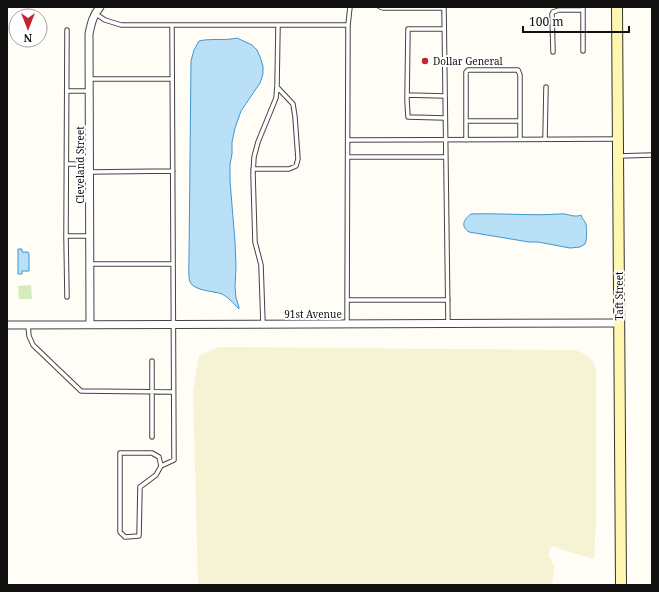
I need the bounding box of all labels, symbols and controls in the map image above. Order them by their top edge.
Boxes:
north arrow [8,8,48,48]
scale bar [523,8,629,34]
text: 100 m [529,13,564,30]
text: N [23,31,32,46]
place label: Dollar General [433,54,503,68]
marker: Dollar General [420,56,430,66]
street label: Cleveland Street [73,126,87,204]
street label: Taft Street [612,271,626,321]
street label: 91st Avenue [284,307,342,321]

